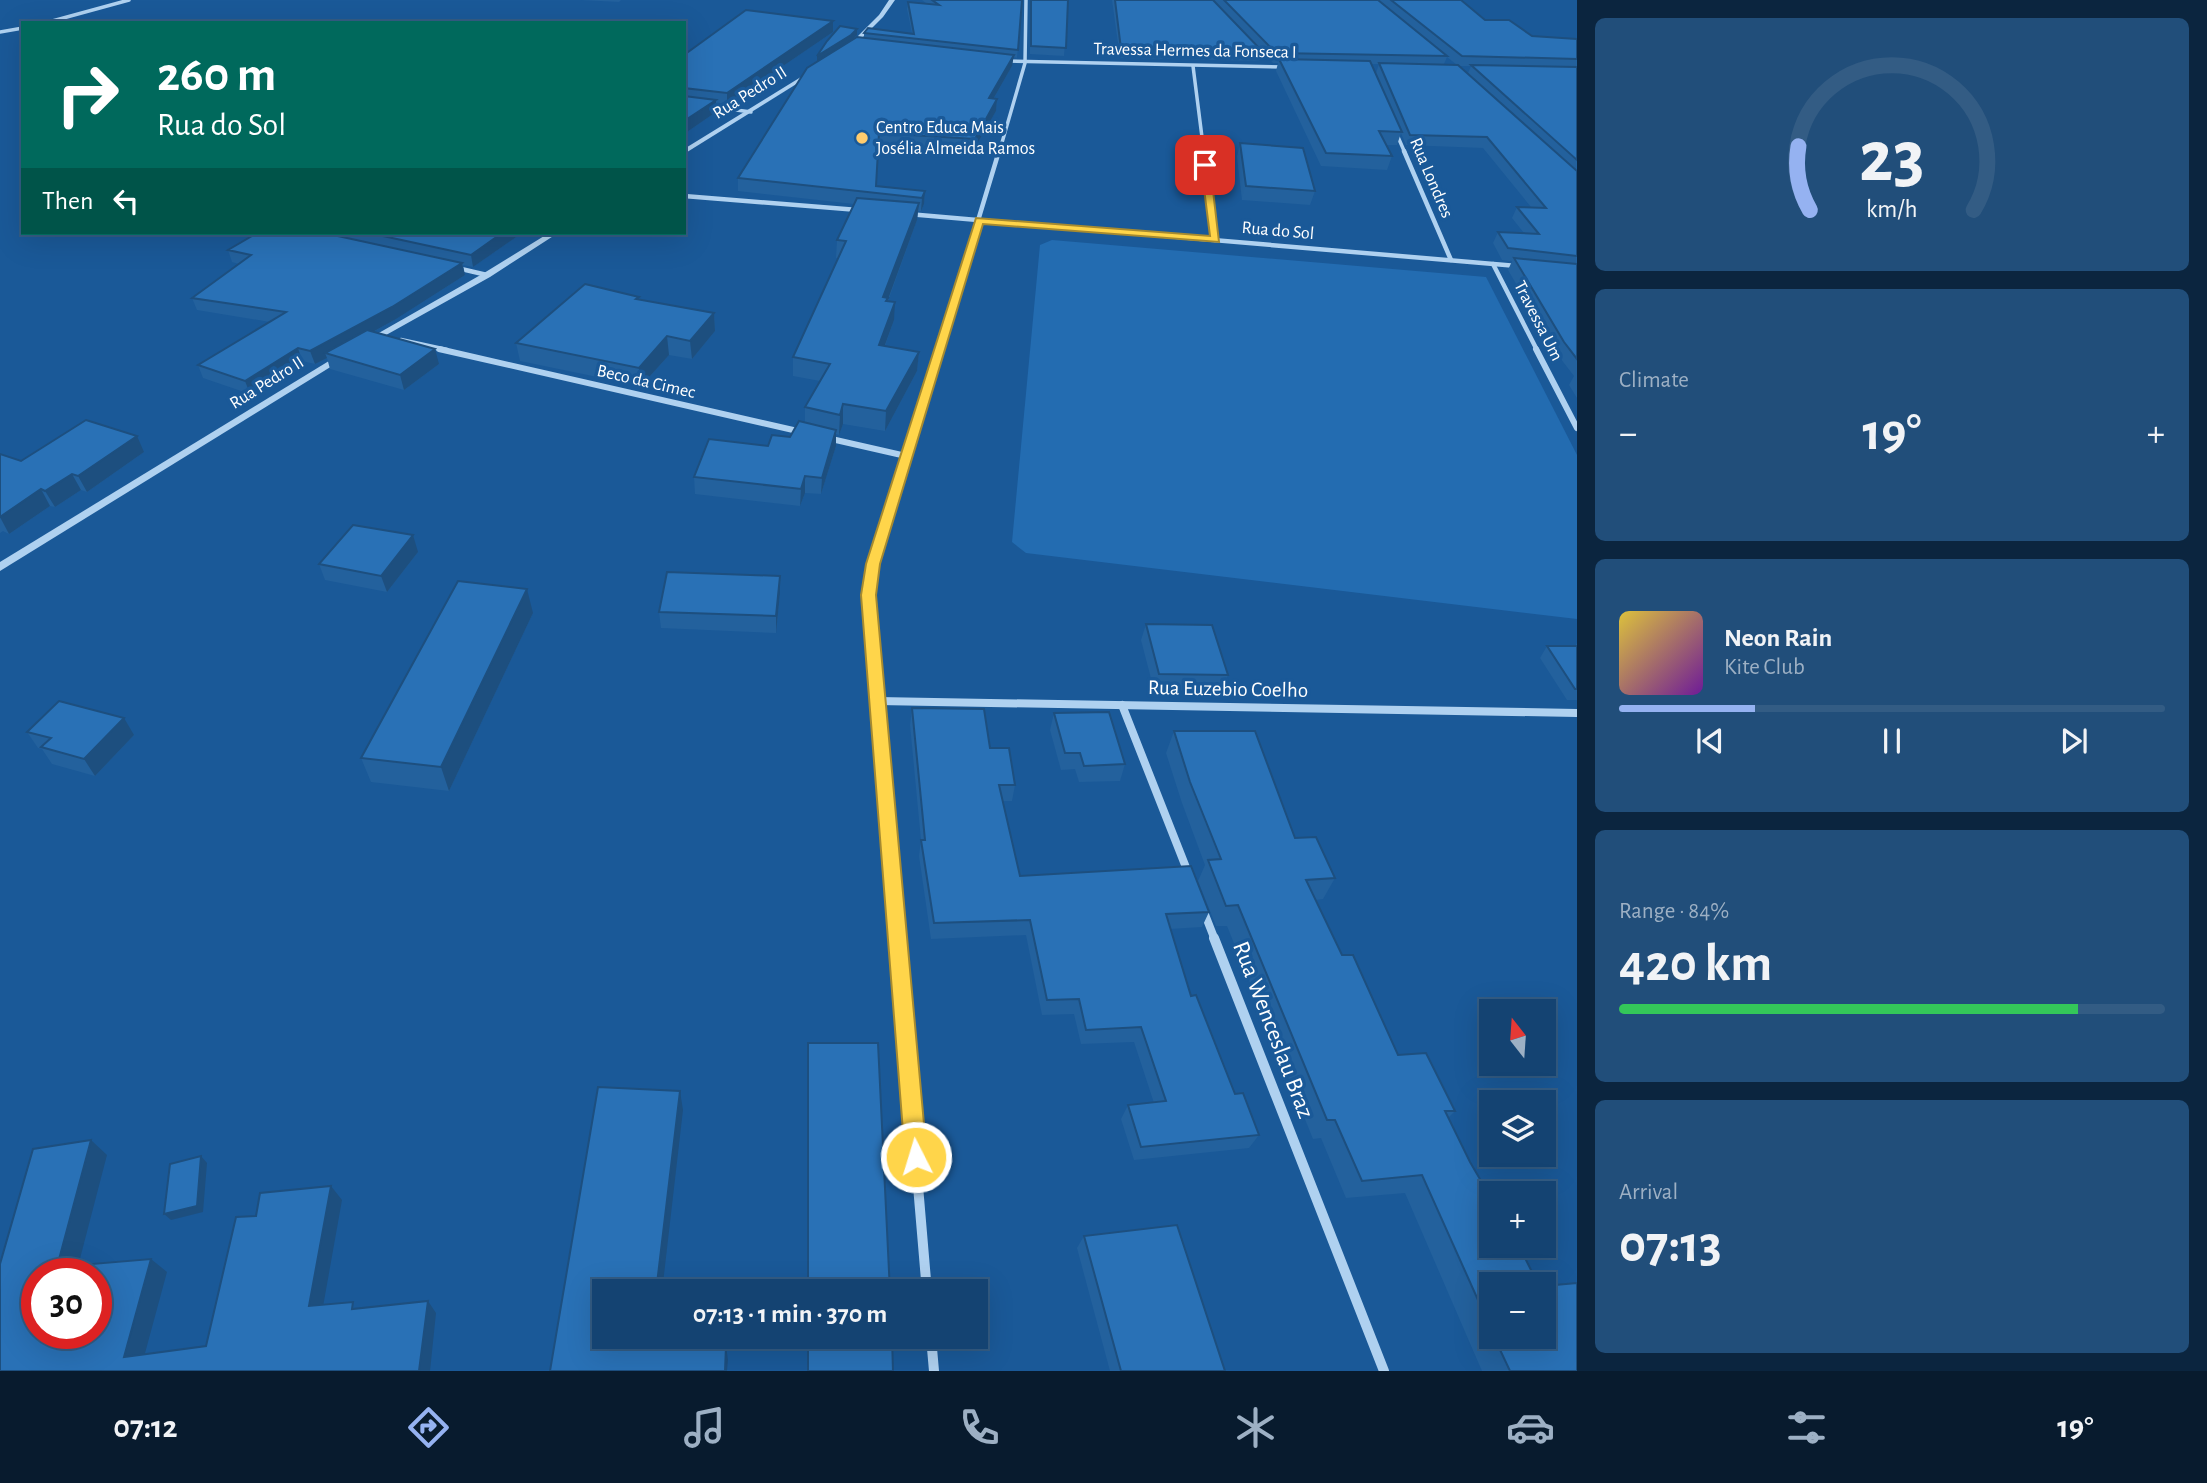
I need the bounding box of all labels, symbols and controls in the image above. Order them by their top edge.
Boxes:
street label: Travessa Hermes da Fonseca I [1093,40,1297,62]
icon: right [42,49,133,140]
text: 260 m [157,51,276,100]
street label: Rua Pedro II [710,63,790,123]
text: Rua do Sol [157,109,286,141]
place label: Centro Educa Mais Josélia Almeida Ramos [876,119,1035,158]
text: 23 [1859,123,1925,196]
marker: Centro Educa Mais Josélia Almeida Ramos [854,130,870,146]
pin [1175,135,1235,195]
street label: Rua Londres [1406,135,1456,221]
icon: arrive [1186,146,1224,184]
icon: left [107,182,145,220]
text: Then [42,188,93,214]
text: km/h [1866,197,1918,222]
street label: Rua do Sol [1241,219,1315,243]
street label: Travessa Um [1510,278,1566,364]
street label: Rua Pedro II [227,353,307,413]
street label: Beco da Cimec [595,362,697,402]
text: Climate [1619,369,1689,392]
text: 19° [1862,407,1922,459]
text: − [1619,415,1637,453]
text: + [2147,415,2165,453]
text: Neon Rain [1724,625,1832,651]
text: Kite Club [1724,656,1805,679]
street label: Rua Euzebio Coelho [1148,677,1308,701]
icon: previous [1691,722,1729,760]
icon: pause [1873,722,1911,760]
icon: next [2055,722,2093,760]
text: Range · 84% [1619,900,1729,923]
street label: Rua Wenceslau Braz [1228,938,1318,1122]
text: 420 km [1619,938,1772,990]
north arrow [1479,999,1556,1076]
map controls [1479,999,1556,1349]
button: layers [1479,1090,1556,1167]
position arrow [879,1120,953,1194]
button: + [1479,1181,1556,1258]
text: Arrival [1619,1181,1678,1204]
text: 07:13 [1619,1219,1722,1271]
speed limit sign: 30 [21,1258,112,1349]
button: − [1479,1272,1556,1349]
text: 07:13 · 1 min · 370 m [693,1301,887,1327]
icon: directions [404,1403,453,1452]
icon: music [680,1403,729,1452]
icon: phone [955,1403,1004,1452]
icon: climate [1231,1403,1280,1452]
icon: car [1506,1403,1555,1452]
icon: filters [1782,1403,1831,1452]
text: 07:12 [113,1411,178,1443]
text: 19° [2057,1411,2094,1443]

